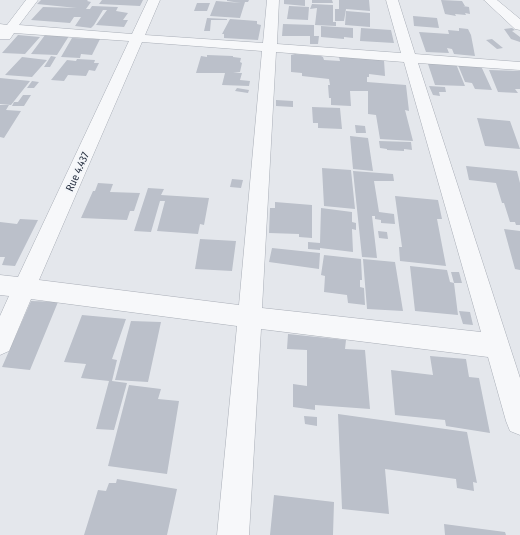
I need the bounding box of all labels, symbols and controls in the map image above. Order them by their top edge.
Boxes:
street label: Rue 4.437 [64,150,92,194]

